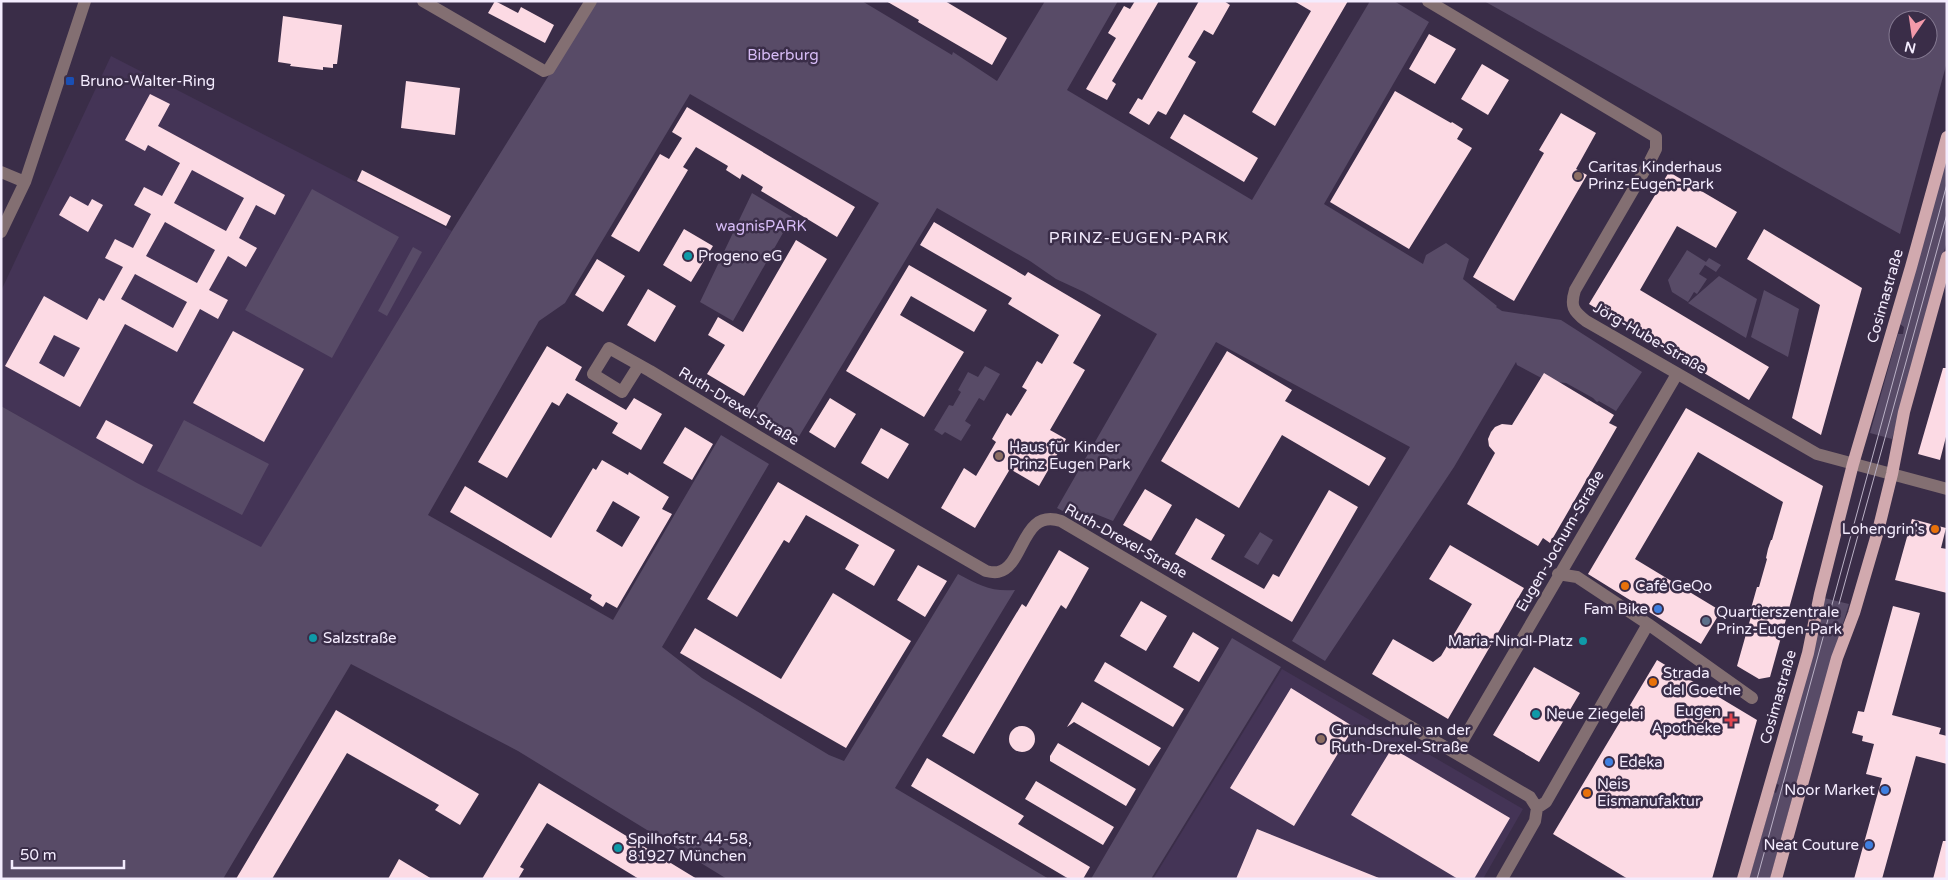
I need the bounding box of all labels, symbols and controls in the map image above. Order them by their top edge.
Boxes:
north arrow [1888,10,1938,60]
text: N [1903,38,1918,57]
park label: Biberburg [747,46,819,64]
place label: Bruno-Walter-Ring [80,72,215,90]
marker: Bruno-Walter-Ring [64,75,76,87]
place label: Caritas Kinderhaus Prinz-Eugen-Park [1588,158,1722,193]
marker: Caritas Kinderhaus Prinz-Eugen-Park [1572,170,1584,182]
park label: wagnisPARK [716,217,806,235]
district label: PRINZ-EUGEN-PARK [1049,228,1229,248]
place label: Progeno eG [698,247,782,265]
street label: Cosimastraße [1863,247,1907,345]
marker: Progeno eG [682,250,694,262]
street label: Jörg-Hube-Straße [1590,298,1710,378]
street label: Ruth-Drexel-Straße [675,363,803,449]
place label: Haus für Kinder Prinz Eugen Park [1009,438,1131,473]
marker: Haus für Kinder Prinz Eugen Park [993,450,1005,462]
street label: Eugen-Jochum-Straße [1512,467,1608,615]
street label: Ruth-Drexel-Straße [1062,500,1190,582]
place label: Lohengrin's [1842,520,1925,538]
marker: Lohengrin's [1929,523,1941,535]
place label: Café GeQo [1635,577,1712,595]
marker: Café GeQo [1619,580,1631,592]
place label: Fam Bike [1583,600,1648,618]
marker: Fam Bike [1652,603,1664,615]
place label: Quartierszentrale Prinz-Eugen-Park [1716,603,1842,638]
marker: Quartierszentrale Prinz-Eugen-Park [1700,615,1712,627]
place label: Salzstraße [323,629,397,647]
marker: Salzstraße [307,632,319,644]
place label: Maria-Nindl-Platz [1448,632,1573,650]
marker: Maria-Nindl-Platz [1577,635,1589,647]
street label: Cosimastraße [1756,648,1800,746]
place label: Strada del Goethe [1663,664,1741,699]
marker: Strada del Goethe [1647,676,1659,688]
place label: Eugen Apotheke [1651,702,1721,737]
place label: Neue Ziegelei [1546,705,1644,723]
marker: Neue Ziegelei [1530,708,1542,720]
marker: Eugen Apotheke [1725,714,1737,726]
place label: Grundschule an der Ruth-Drexel-Straße [1331,721,1471,756]
marker: Grundschule an der Ruth-Drexel-Straße [1315,733,1327,745]
place label: Edeka [1619,753,1663,771]
marker: Edeka [1603,756,1615,768]
place label: Neis Eismanufaktur [1597,775,1701,810]
place label: Noor Market [1784,781,1875,799]
marker: Noor Market [1879,784,1891,796]
marker: Neis Eismanufaktur [1581,787,1593,799]
place label: Spilhofstr. 44-58, 81927 München [628,830,752,865]
place label: Neat Couture [1763,836,1859,854]
scale bar [12,838,125,870]
marker: Neat Couture [1863,839,1875,851]
marker: Spilhofstr. 44-58, 81927 München [612,842,624,854]
text: 50 m [20,846,57,864]

